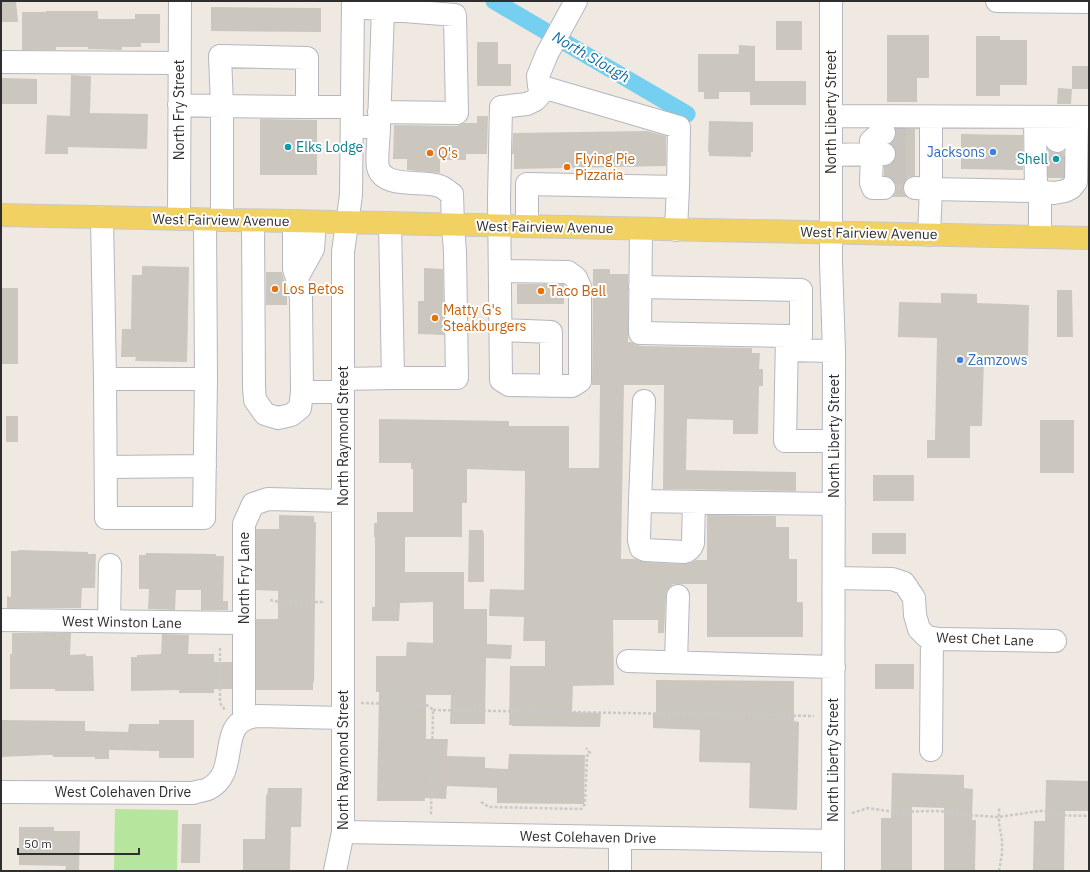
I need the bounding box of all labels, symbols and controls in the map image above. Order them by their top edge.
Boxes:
water label: North Slough [549,27,633,86]
street label: North Liberty Street [822,50,840,174]
street label: North Fry Street [170,60,188,160]
place label: Elks Lodge [296,138,363,156]
marker: Elks Lodge [283,142,293,152]
place label: Jacksons [927,143,985,161]
place label: Q's [438,144,458,162]
marker: Jacksons [988,147,998,157]
marker: Q's [425,148,435,158]
place label: Flying Pie Pizzaria [575,150,636,184]
place label: Shell [1017,150,1048,168]
marker: Shell [1051,154,1061,164]
marker: Flying Pie Pizzaria [562,162,572,172]
street label: West Fairview Avenue [152,210,290,230]
street label: West Fairview Avenue [476,217,614,237]
street label: West Fairview Avenue [800,223,938,243]
place label: Los Betos [283,280,344,298]
place label: Taco Bell [549,282,606,300]
marker: Los Betos [270,284,280,294]
marker: Taco Bell [536,286,546,296]
place label: Matty G's Steakburgers [443,301,527,335]
marker: Matty G's Steakburgers [430,313,440,323]
place label: Zamzows [968,351,1028,369]
marker: Zamzows [955,355,965,365]
street label: North Raymond Street [334,366,352,506]
street label: North Liberty Street [825,374,843,498]
street label: North Fry Lane [235,532,253,624]
street label: West Winston Lane [62,612,182,632]
street label: West Chet Lane [936,628,1034,650]
street label: North Raymond Street [334,690,352,830]
street label: North Liberty Street [824,698,842,822]
street label: West Colehaven Drive [55,783,192,801]
street label: West Colehaven Drive [520,827,657,847]
scale bar [18,830,139,856]
text: 50 m [24,836,52,851]

